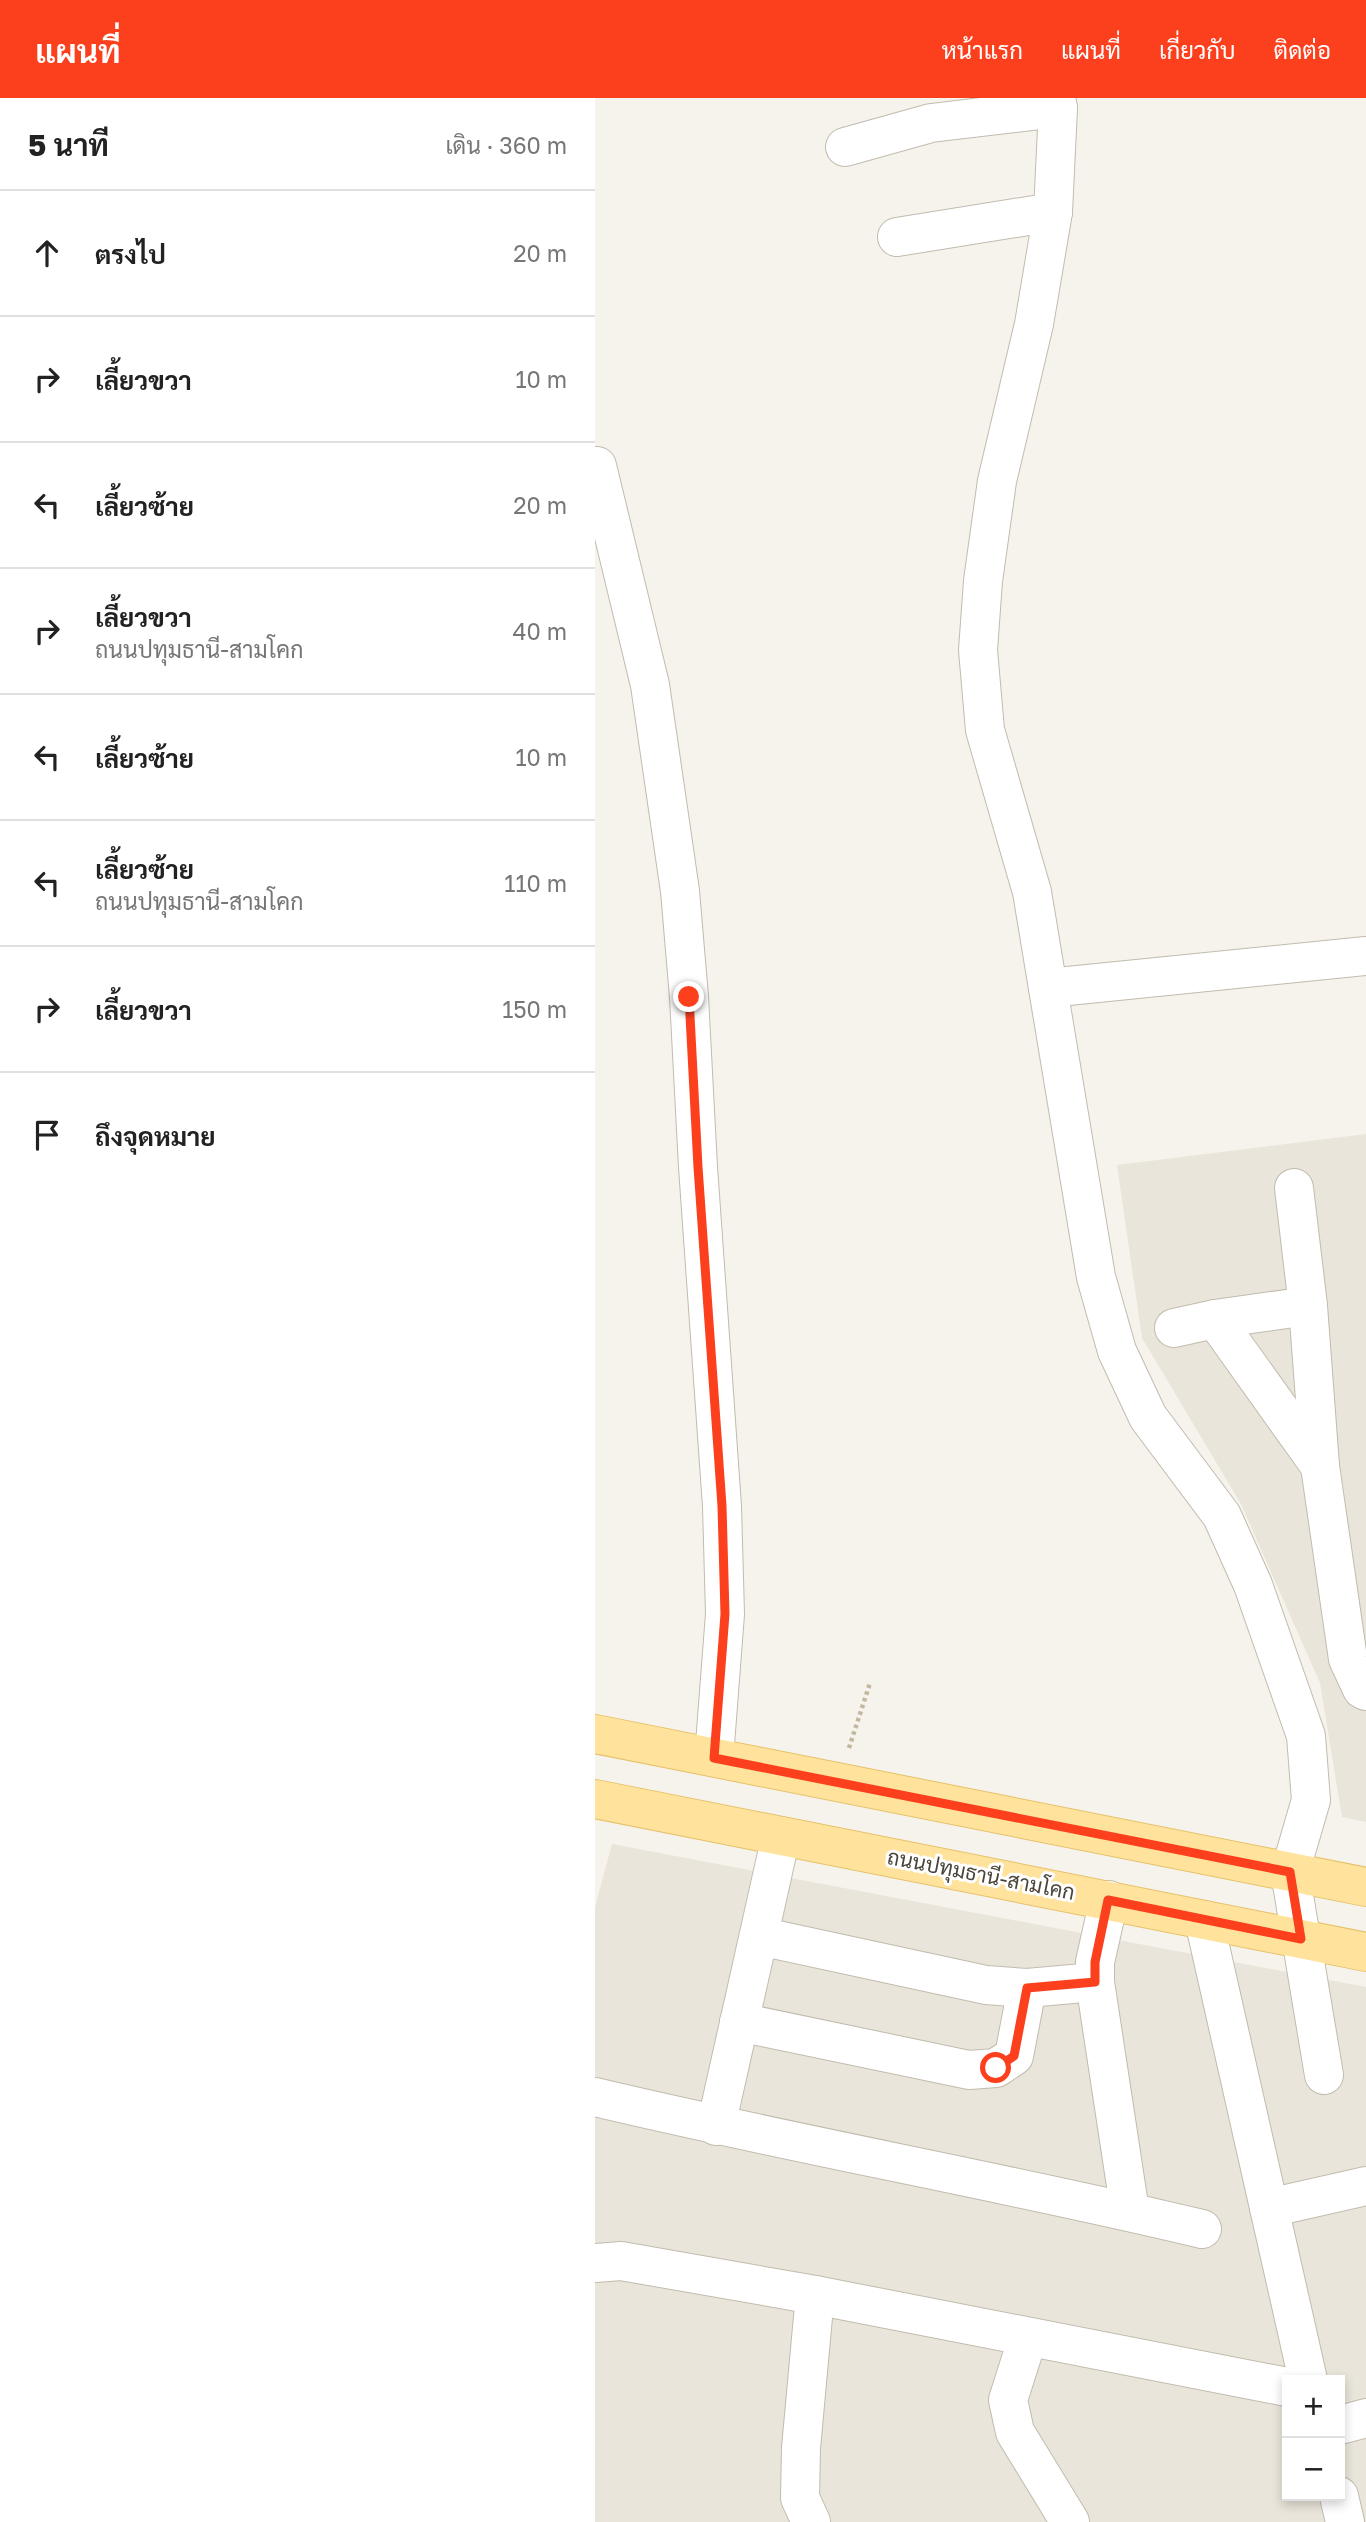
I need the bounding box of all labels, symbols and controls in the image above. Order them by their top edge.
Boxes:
text: แผนที่ [35,31,121,70]
text: หน้าแรก [942,35,1023,64]
text: แผนที่ [1061,35,1121,64]
text: เกี่ยวกับ [1159,35,1236,64]
text: ติดต่อ [1274,35,1331,64]
text: 5 นาที [28,127,109,163]
text: เดิน · 360 m [445,131,567,159]
icon: ahead [28,234,66,272]
text: ตรงไป [95,239,166,270]
text: 20 m [513,239,567,267]
icon: right [28,360,66,398]
text: เลี้ยวขวา [95,365,192,396]
text: 10 m [515,365,567,393]
icon: left [28,486,66,524]
text: เลี้ยวซ้าย [95,491,194,522]
text: 20 m [513,491,567,519]
text: เลี้ยวขวา [95,602,192,633]
icon: right [28,612,66,650]
text: 40 m [513,617,567,645]
text: ถนนปทุมธานี-สามโคก [95,635,303,663]
icon: left [28,738,66,776]
text: เลี้ยวซ้าย [95,743,194,774]
text: 10 m [515,743,567,771]
text: เลี้ยวซ้าย [95,854,194,885]
icon: left [28,864,66,902]
text: 110 m [504,869,567,897]
text: ถนนปทุมธานี-สามโคก [95,887,303,915]
route end [673,981,704,1012]
icon: right [28,990,66,1028]
text: เลี้ยวขวา [95,995,192,1026]
text: 150 m [502,995,567,1023]
icon: arrive [28,1116,66,1154]
text: ถึงจุดหมาย [95,1121,216,1152]
street label: ถนนปทุมธานี-สามโคก [885,1843,1077,1907]
route start [980,2052,1011,2083]
map controls [1282,2375,1345,2501]
button: + [1282,2375,1345,2438]
button: − [1282,2438,1345,2501]

